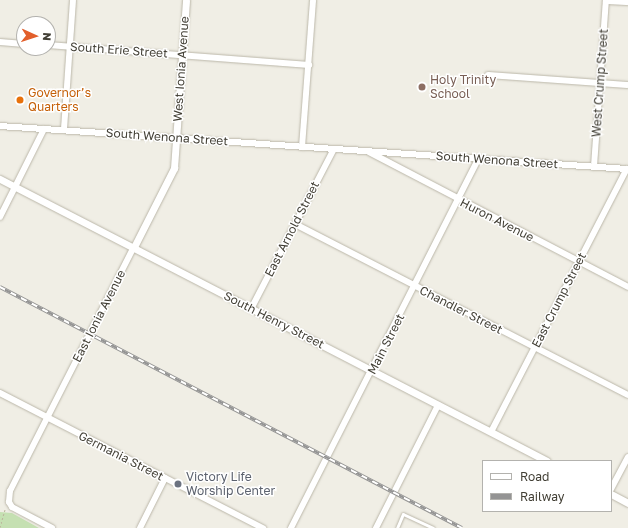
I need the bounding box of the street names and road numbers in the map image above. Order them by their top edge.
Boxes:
street label: West Ionia Avenue [170,16,192,122]
street label: West Crump Street [589,28,611,138]
street label: South Erie Street [70,39,168,61]
street label: South Wenona Street [105,126,229,148]
street label: South Wenona Street [435,149,559,171]
street label: East Arnold Street [262,179,322,279]
street label: Huron Avenue [458,195,536,245]
street label: East Crump Street [529,250,589,350]
street label: East Ionia Avenue [69,267,129,365]
street label: Chandler Street [417,283,505,337]
street label: South Henry Street [221,288,327,352]
street label: Main Street [365,311,407,377]
street label: Germania Street [76,428,166,484]

